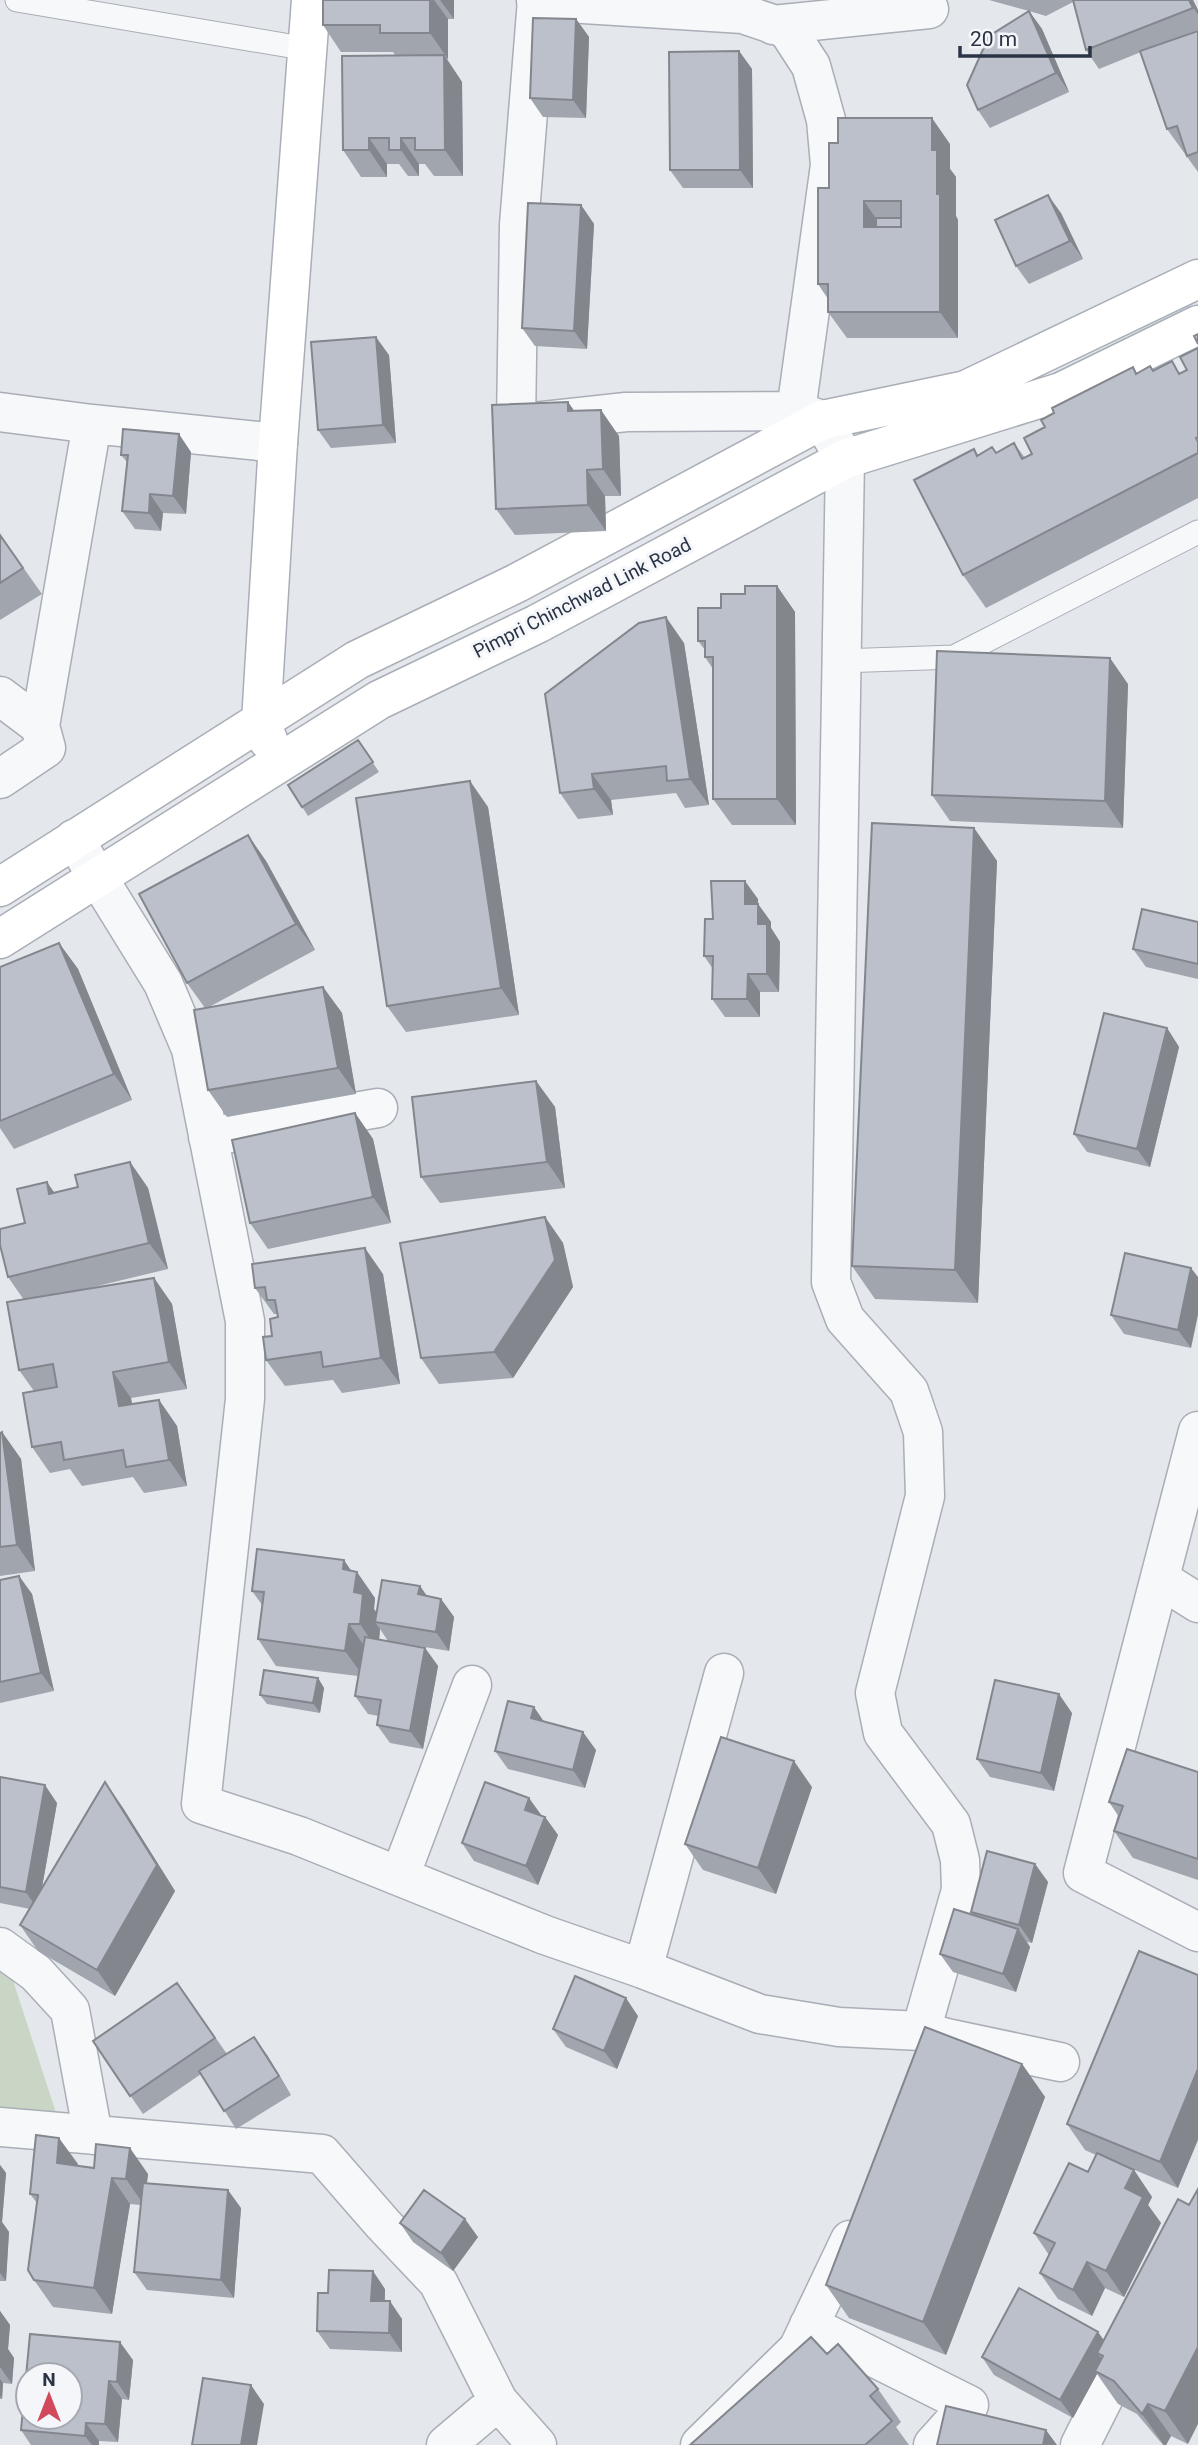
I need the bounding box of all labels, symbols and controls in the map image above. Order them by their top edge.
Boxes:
scale bar [960,14,1090,58]
text: 20 m [970,27,1017,51]
street label: Pimpri Chinchwad Link Road [469,533,695,663]
north arrow [14,2361,84,2431]
text: N [42,2368,56,2391]

